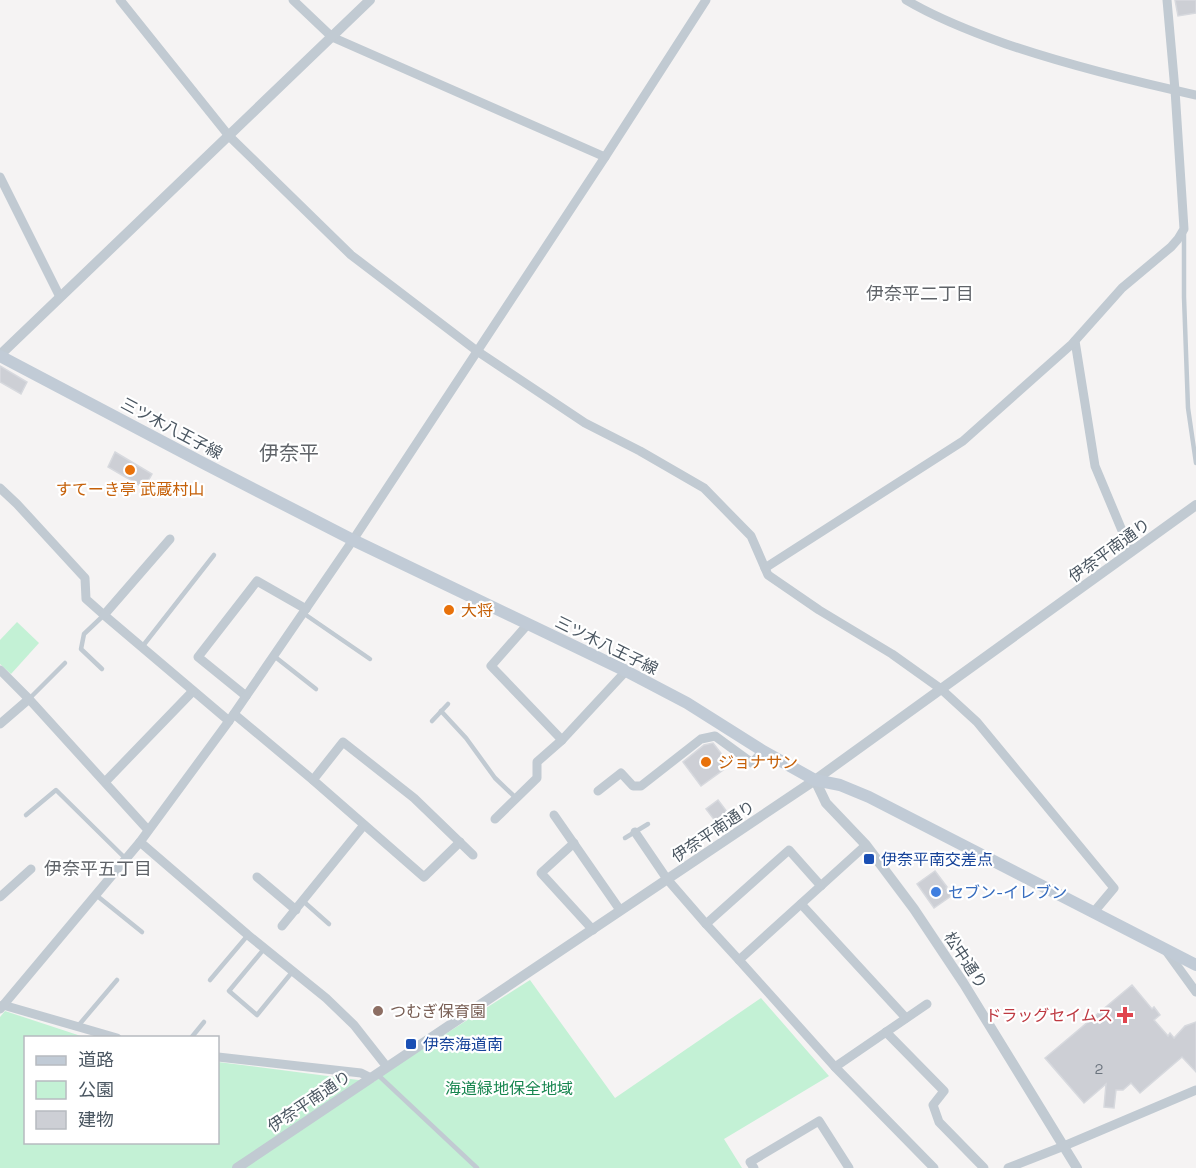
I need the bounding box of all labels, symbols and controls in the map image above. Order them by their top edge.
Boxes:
district label: 伊奈平二丁目 [866,282,974,305]
street label: 三ツ木八王子線 [117,393,226,464]
district label: 伊奈平 [259,440,319,466]
marker: すてーき亭 武蔵村山 [123,463,137,477]
place label: すてーき亭 武蔵村山 [56,479,204,500]
street label: 伊奈平南通り [1064,514,1154,587]
place label: 大将 [461,600,493,621]
marker: 大将 [442,603,456,617]
street label: 三ツ木八王子線 [552,611,662,679]
place label: ジョナサン [718,752,798,773]
marker: ジョナサン [699,755,713,769]
street label: 伊奈平南通り [668,796,759,867]
place label: 伊奈平南交差点 [881,849,993,870]
marker: 伊奈平南交差点 [862,852,876,866]
district label: 伊奈平五丁目 [44,857,152,880]
place label: セブン-イレブン [948,882,1067,903]
marker: セブン-イレブン [929,885,943,899]
street label: 松中通り [939,928,992,993]
place label: つむぎ保育園 [390,1001,486,1022]
marker: つむぎ保育園 [371,1004,385,1018]
place label: ドラッグセイムス [985,1005,1113,1026]
marker: ドラッグセイムス [1118,1008,1132,1022]
place label: 伊奈海道南 [423,1034,503,1055]
legend [24,1036,219,1144]
marker: 伊奈海道南 [404,1037,418,1051]
text: 道路 [78,1048,114,1071]
house number: 2 [1095,1060,1103,1078]
street label: 伊奈平南通り [264,1066,355,1137]
text: 公園 [78,1078,114,1101]
park label: 海道緑地保全地域 [445,1078,573,1099]
text: 建物 [78,1108,114,1131]

